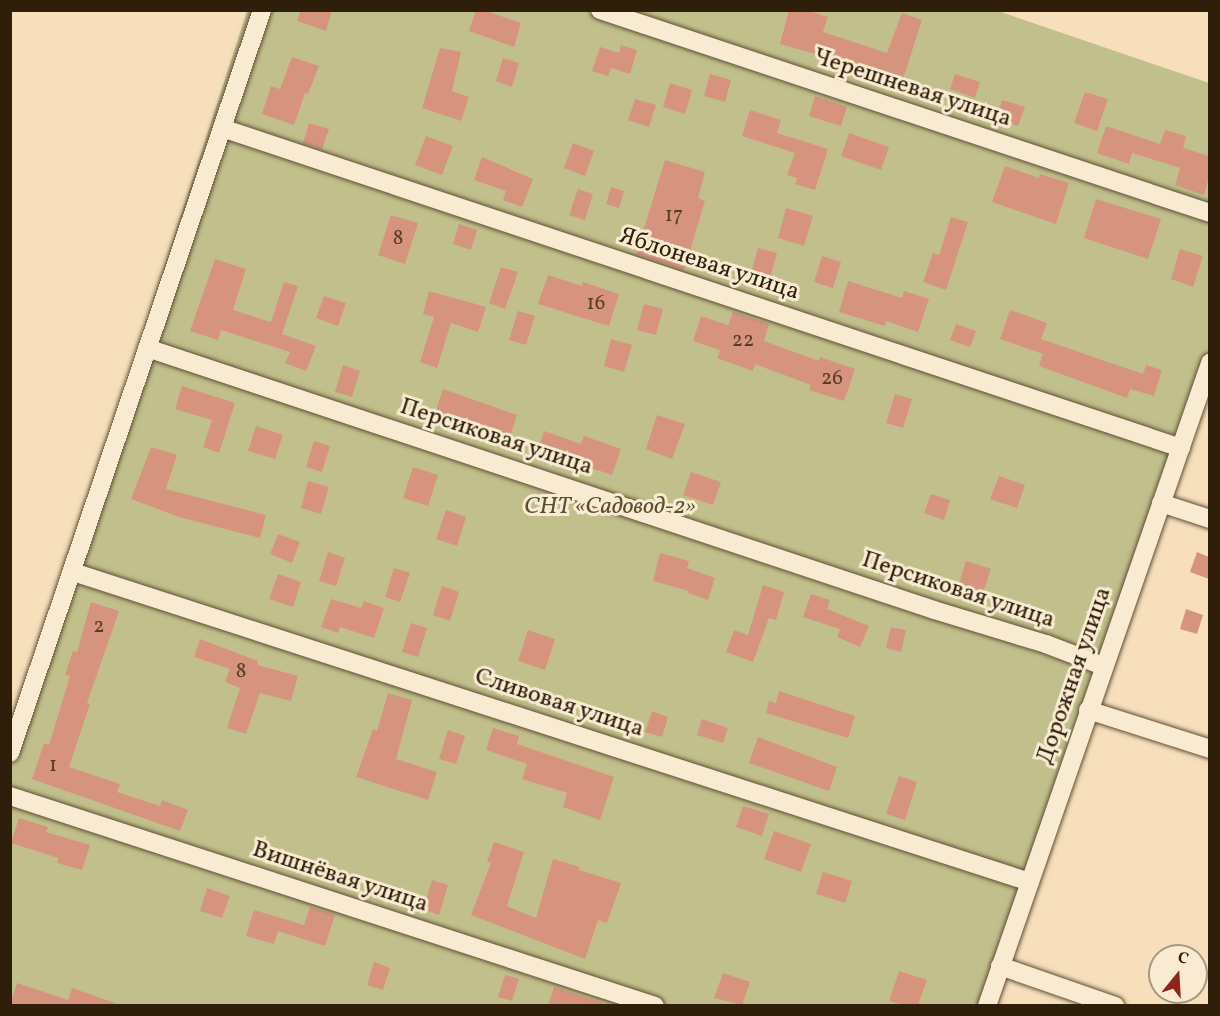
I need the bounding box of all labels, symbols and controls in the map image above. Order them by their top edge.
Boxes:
street label: Черешневая улица [809,43,1015,135]
house number: 17 [665,203,683,229]
street label: Яблоневая улица [615,222,803,308]
house number: 8 [393,226,403,252]
house number: 16 [587,291,605,317]
house number: 22 [732,328,754,354]
house number: 26 [821,366,843,392]
street label: Персиковая улица [396,393,596,483]
park label: СНТ «Садовод-2» [524,494,696,522]
street label: Персиковая улица [858,546,1058,636]
street label: Дорожная улица [1031,583,1119,769]
house number: 2 [93,614,105,640]
house number: 8 [236,659,246,685]
street label: Сливовая улица [471,663,647,745]
house number: 1 [49,753,57,779]
street label: Вишнёвая улица [248,836,432,920]
north arrow [1148,944,1208,1004]
text: С [1175,947,1191,971]

